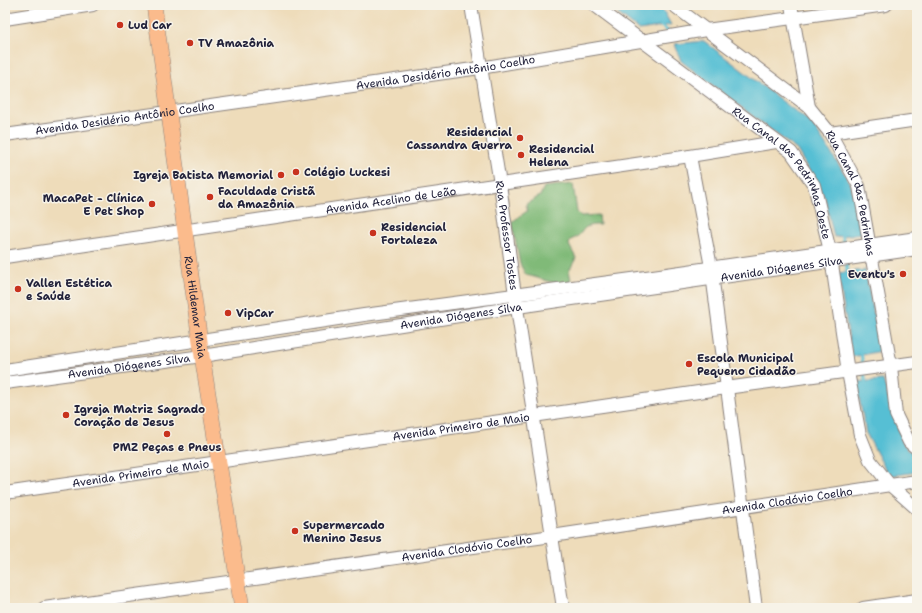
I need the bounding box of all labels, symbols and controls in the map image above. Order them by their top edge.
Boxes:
place label: Lud Car [128,18,172,33]
marker: Lud Car [115,20,125,30]
place label: TV Amazônia [198,36,275,51]
marker: TV Amazônia [185,38,195,48]
street label: Avenida Desidério Antônio Coelho [355,52,537,93]
street label: Avenida Desidério Antônio Coelho [34,98,216,139]
street label: Rua Canal das Pedrinhas Oeste [729,104,834,241]
place label: Residencial Cassandra Guerra [406,125,512,153]
street label: Rua Canal das Pedrinhas [822,128,878,257]
marker: Residencial Cassandra Guerra [515,133,525,143]
place label: Residencial Helena [529,142,594,170]
marker: Residencial Helena [516,150,526,160]
place label: Colégio Luckesi [304,165,390,180]
marker: Colégio Luckesi [291,167,301,177]
place label: Igreja Batista Memorial [133,168,273,183]
marker: Igreja Batista Memorial [276,170,286,180]
street label: Rua Professor Tostes [492,179,521,291]
place label: Faculdade Cristã da Amazônia [218,184,315,212]
street label: Avenida Acelino de Leão [325,184,458,218]
place label: MacaPet - Clínica E Pet Shop [43,191,144,219]
marker: Faculdade Cristã da Amazônia [205,192,215,202]
marker: MacaPet - Clínica E Pet Shop [147,199,157,209]
place label: Residencial Fortaleza [381,220,446,248]
marker: Residencial Fortaleza [368,228,378,238]
street label: Avenida Diógenes Silva [720,253,844,285]
street label: Rua Hildemar Maia [180,255,209,360]
place label: Eventu's [848,267,895,282]
marker: Eventu's [898,269,908,279]
place label: Vallen Estética e Saúde [26,276,113,304]
marker: Vallen Estética e Saúde [13,284,23,294]
street label: Avenida Diógenes Silva [399,299,523,333]
place label: VipCar [236,306,274,321]
marker: VipCar [223,308,233,318]
street label: Avenida Diógenes Silva [67,351,191,382]
place label: Escola Municipal Pequeno Cidadão [697,351,796,379]
marker: Escola Municipal Pequeno Cidadão [684,359,694,369]
place label: Igreja Matriz Sagrado Coração de Jesus [74,402,205,430]
marker: Igreja Matriz Sagrado Coração de Jesus [61,410,71,420]
street label: Avenida Primeiro de Maio [392,410,531,444]
marker: PMZ Peças e Pneus [162,429,172,439]
place label: PMZ Peças e Pneus [113,440,221,455]
street label: Avenida Primeiro de Maio [71,456,210,491]
street label: Avenida Clodóvio Coelho [721,484,854,518]
place label: Supermercado Menino Jesus [303,518,385,546]
marker: Supermercado Menino Jesus [290,526,300,536]
street label: Avenida Clodóvio Coelho [400,532,534,565]

